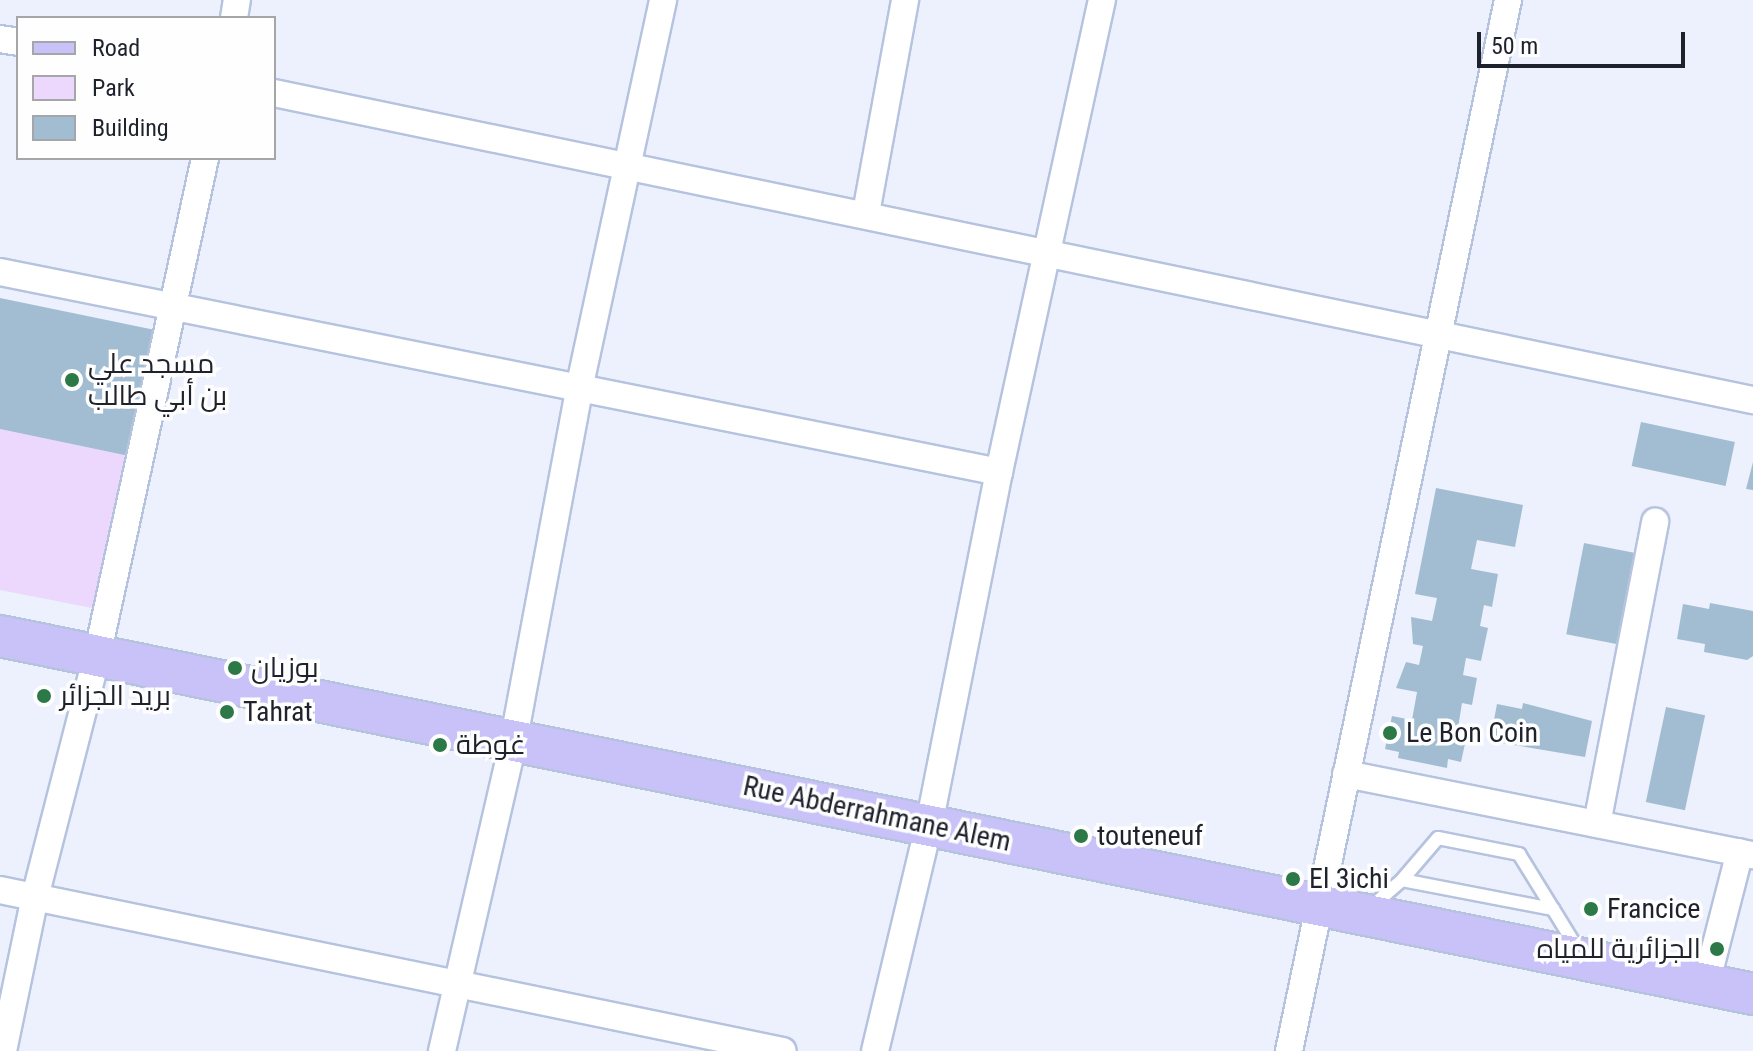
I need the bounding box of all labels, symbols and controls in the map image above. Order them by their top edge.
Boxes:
legend [16,16,276,160]
scale bar [1481,16,1689,66]
text: 50 m [1491,32,1538,60]
text: Road [92,34,140,62]
text: Park [92,74,135,102]
text: Building [92,114,169,142]
place label: مسجد علي بن أبي طالب [88,347,227,413]
marker: مسجد علي بن أبي طالب [63,371,81,389]
place label: بوزيان [251,651,319,685]
marker: بوزيان [226,659,244,677]
place label: بريد الجزائر [60,679,171,713]
marker: بريد الجزائر [35,687,53,705]
place label: Tahrat [243,695,313,729]
marker: Tahrat [218,703,236,721]
place label: Le Bon Coin [1406,716,1538,750]
marker: Le Bon Coin [1381,724,1399,742]
place label: غوطة [456,728,526,762]
marker: غوطة [431,736,449,754]
street label: Rue Abderrahmane Alem [740,769,1014,859]
place label: touteneuf [1097,819,1203,853]
marker: touteneuf [1072,827,1090,845]
place label: El 3ichi [1309,862,1389,896]
marker: El 3ichi [1284,870,1302,888]
place label: Francice [1607,892,1700,926]
marker: Francice [1582,900,1600,918]
place label: الجزائرية للمياه [1537,932,1701,966]
marker: الجزائرية للمياه [1708,940,1726,958]

